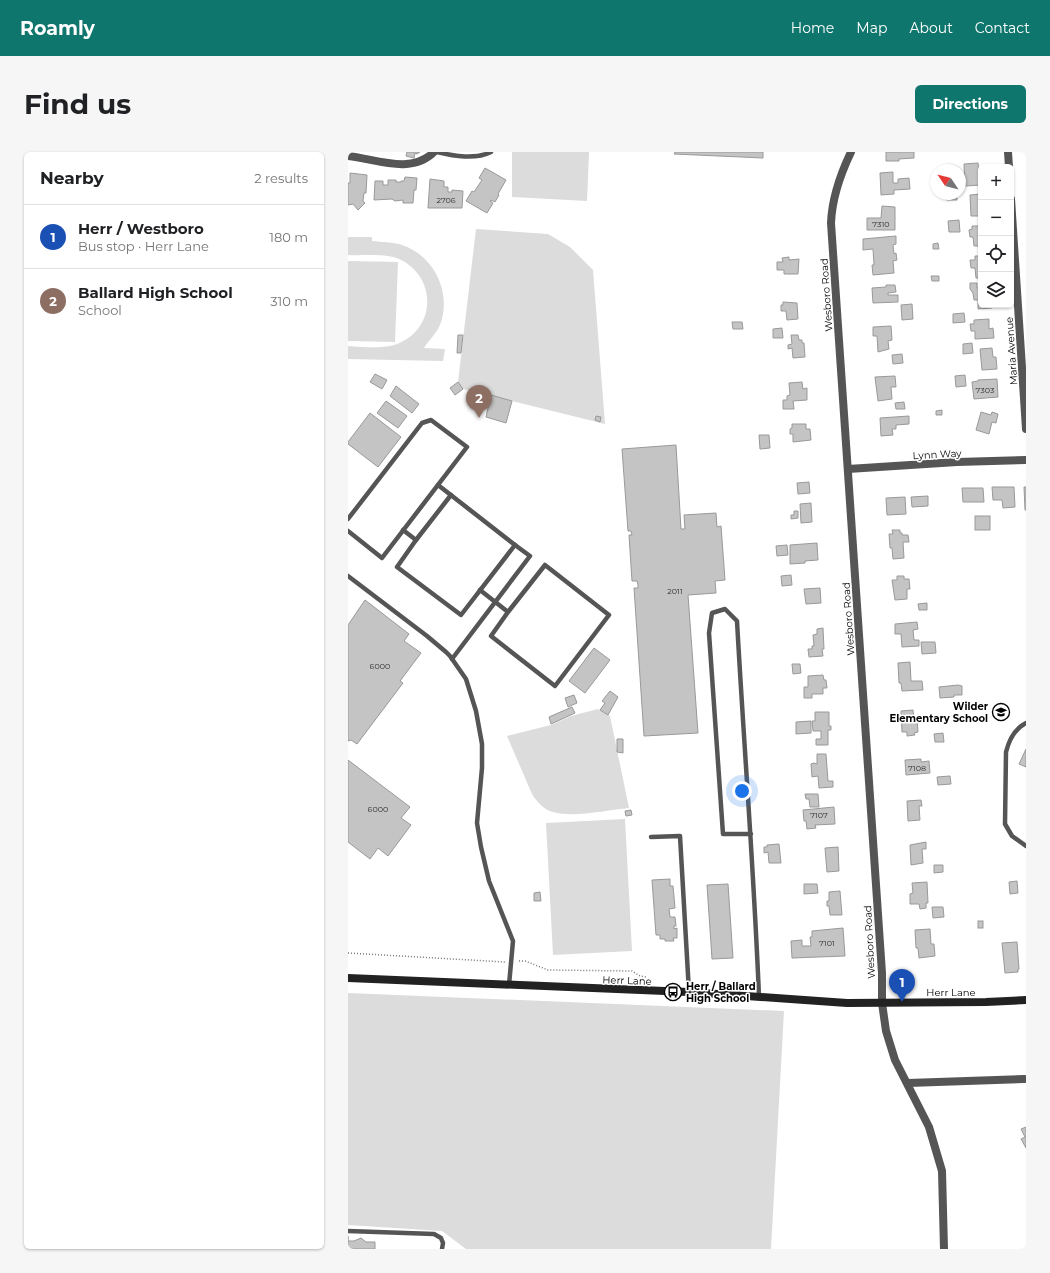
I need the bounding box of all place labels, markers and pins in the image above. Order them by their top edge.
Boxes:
pin: 2 [466,385,492,418]
place label: Wilder Elementary School [889,700,989,725]
school or university icon: Wilder Elementary School [991,702,1011,722]
pin: 1 [889,969,915,1002]
place label: Herr / Ballard High School [686,980,756,1005]
bus stop icon: Herr / Ballard High School [663,982,683,1002]

